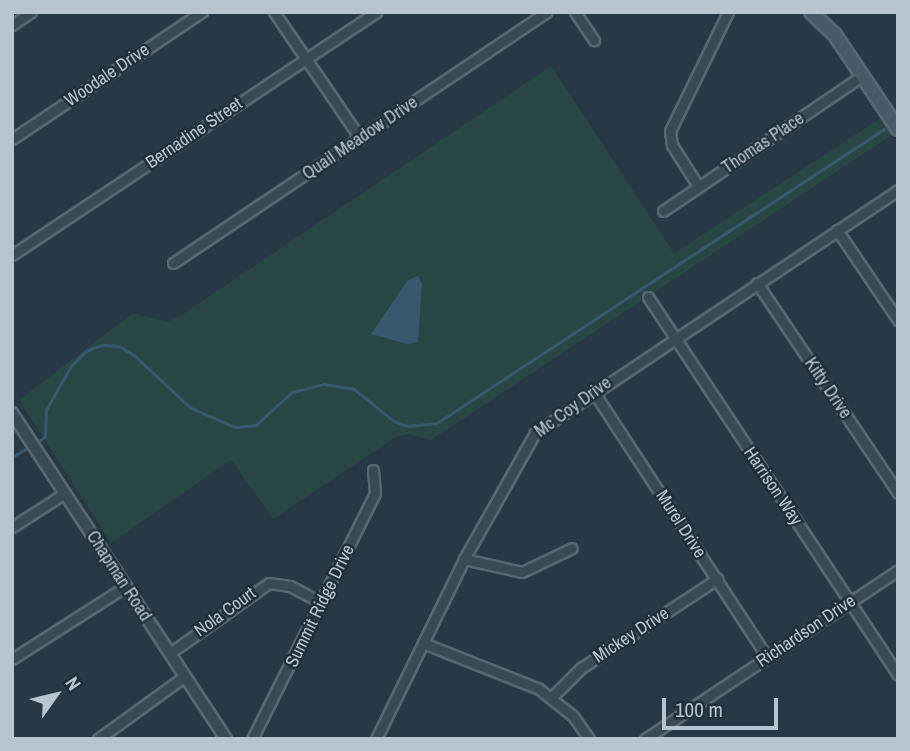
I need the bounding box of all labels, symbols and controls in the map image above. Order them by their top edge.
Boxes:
street label: Woodale Drive [61,39,153,111]
street label: Quail Meadow Drive [298,91,422,185]
street label: Bernadine Street [142,93,246,173]
street label: Thomas Place [718,108,808,178]
street label: Kitty Drive [800,353,856,423]
street label: Mc Coy Drive [530,372,616,442]
street label: Harrison Way [739,443,807,529]
street label: Murel Drive [651,486,711,562]
street label: Chapman Road [82,527,156,625]
street label: Summit Ridge Drive [281,541,359,671]
street label: Nola Court [190,583,260,641]
street label: Richardson Drive [752,590,860,672]
street label: Mickey Drive [589,602,673,668]
north arrow [21,660,91,730]
text: N [59,671,87,695]
scale bar [665,684,780,728]
text: 100 m [675,695,723,724]

